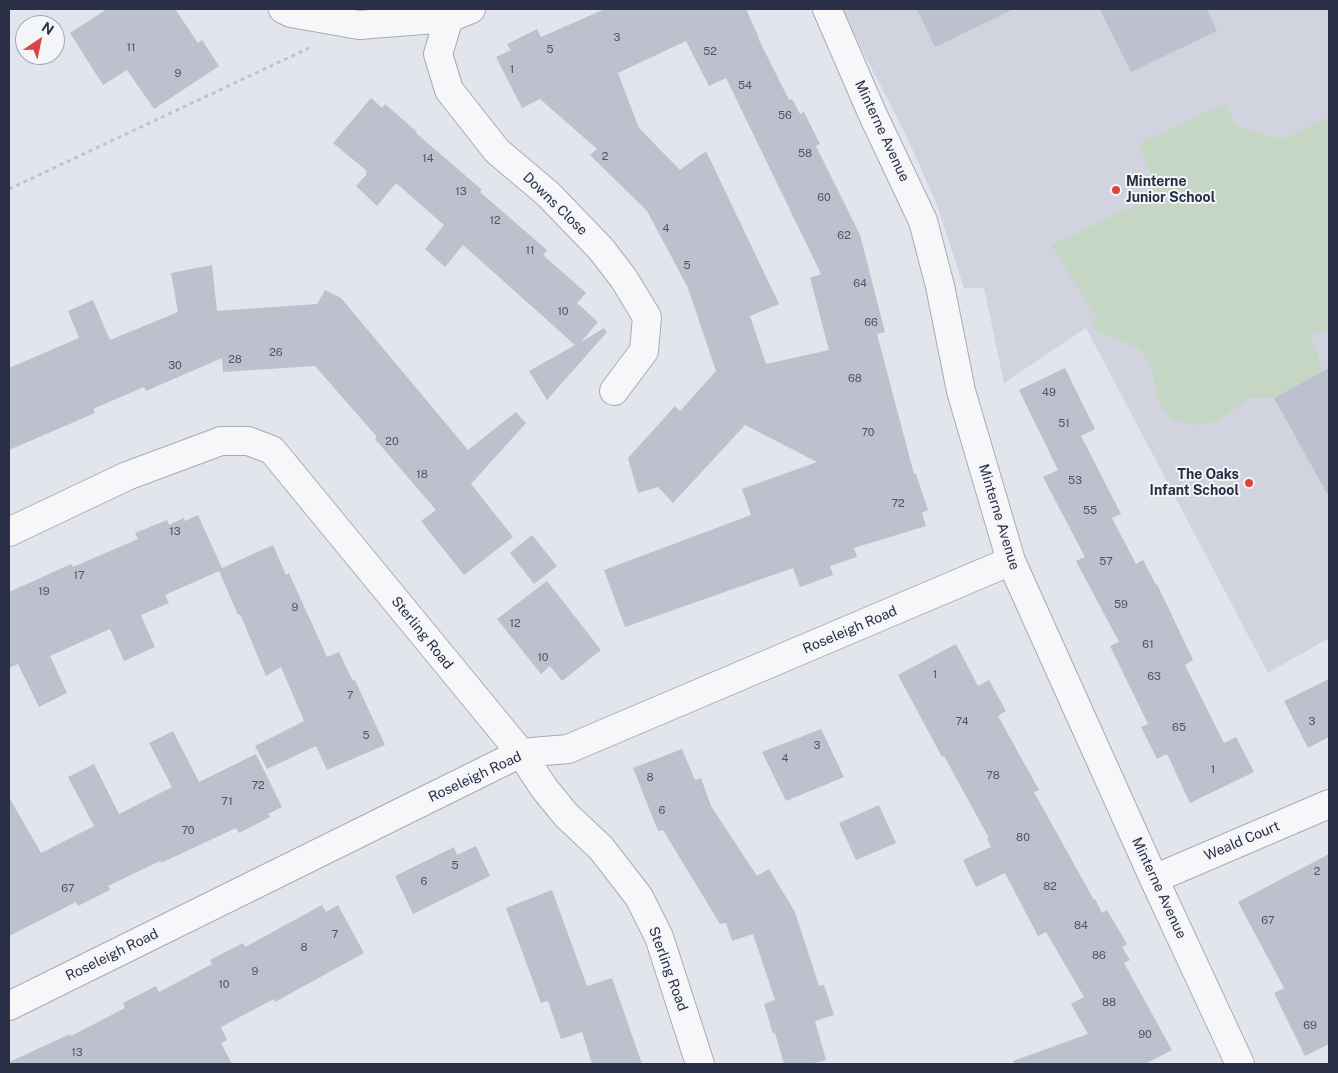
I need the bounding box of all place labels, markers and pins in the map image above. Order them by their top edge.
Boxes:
place label: Minterne Junior School [1126,174,1215,206]
marker: Minterne Junior School [1110,184,1122,196]
place label: The Oaks Infant School [1150,467,1239,500]
marker: The Oaks Infant School [1243,477,1255,489]

